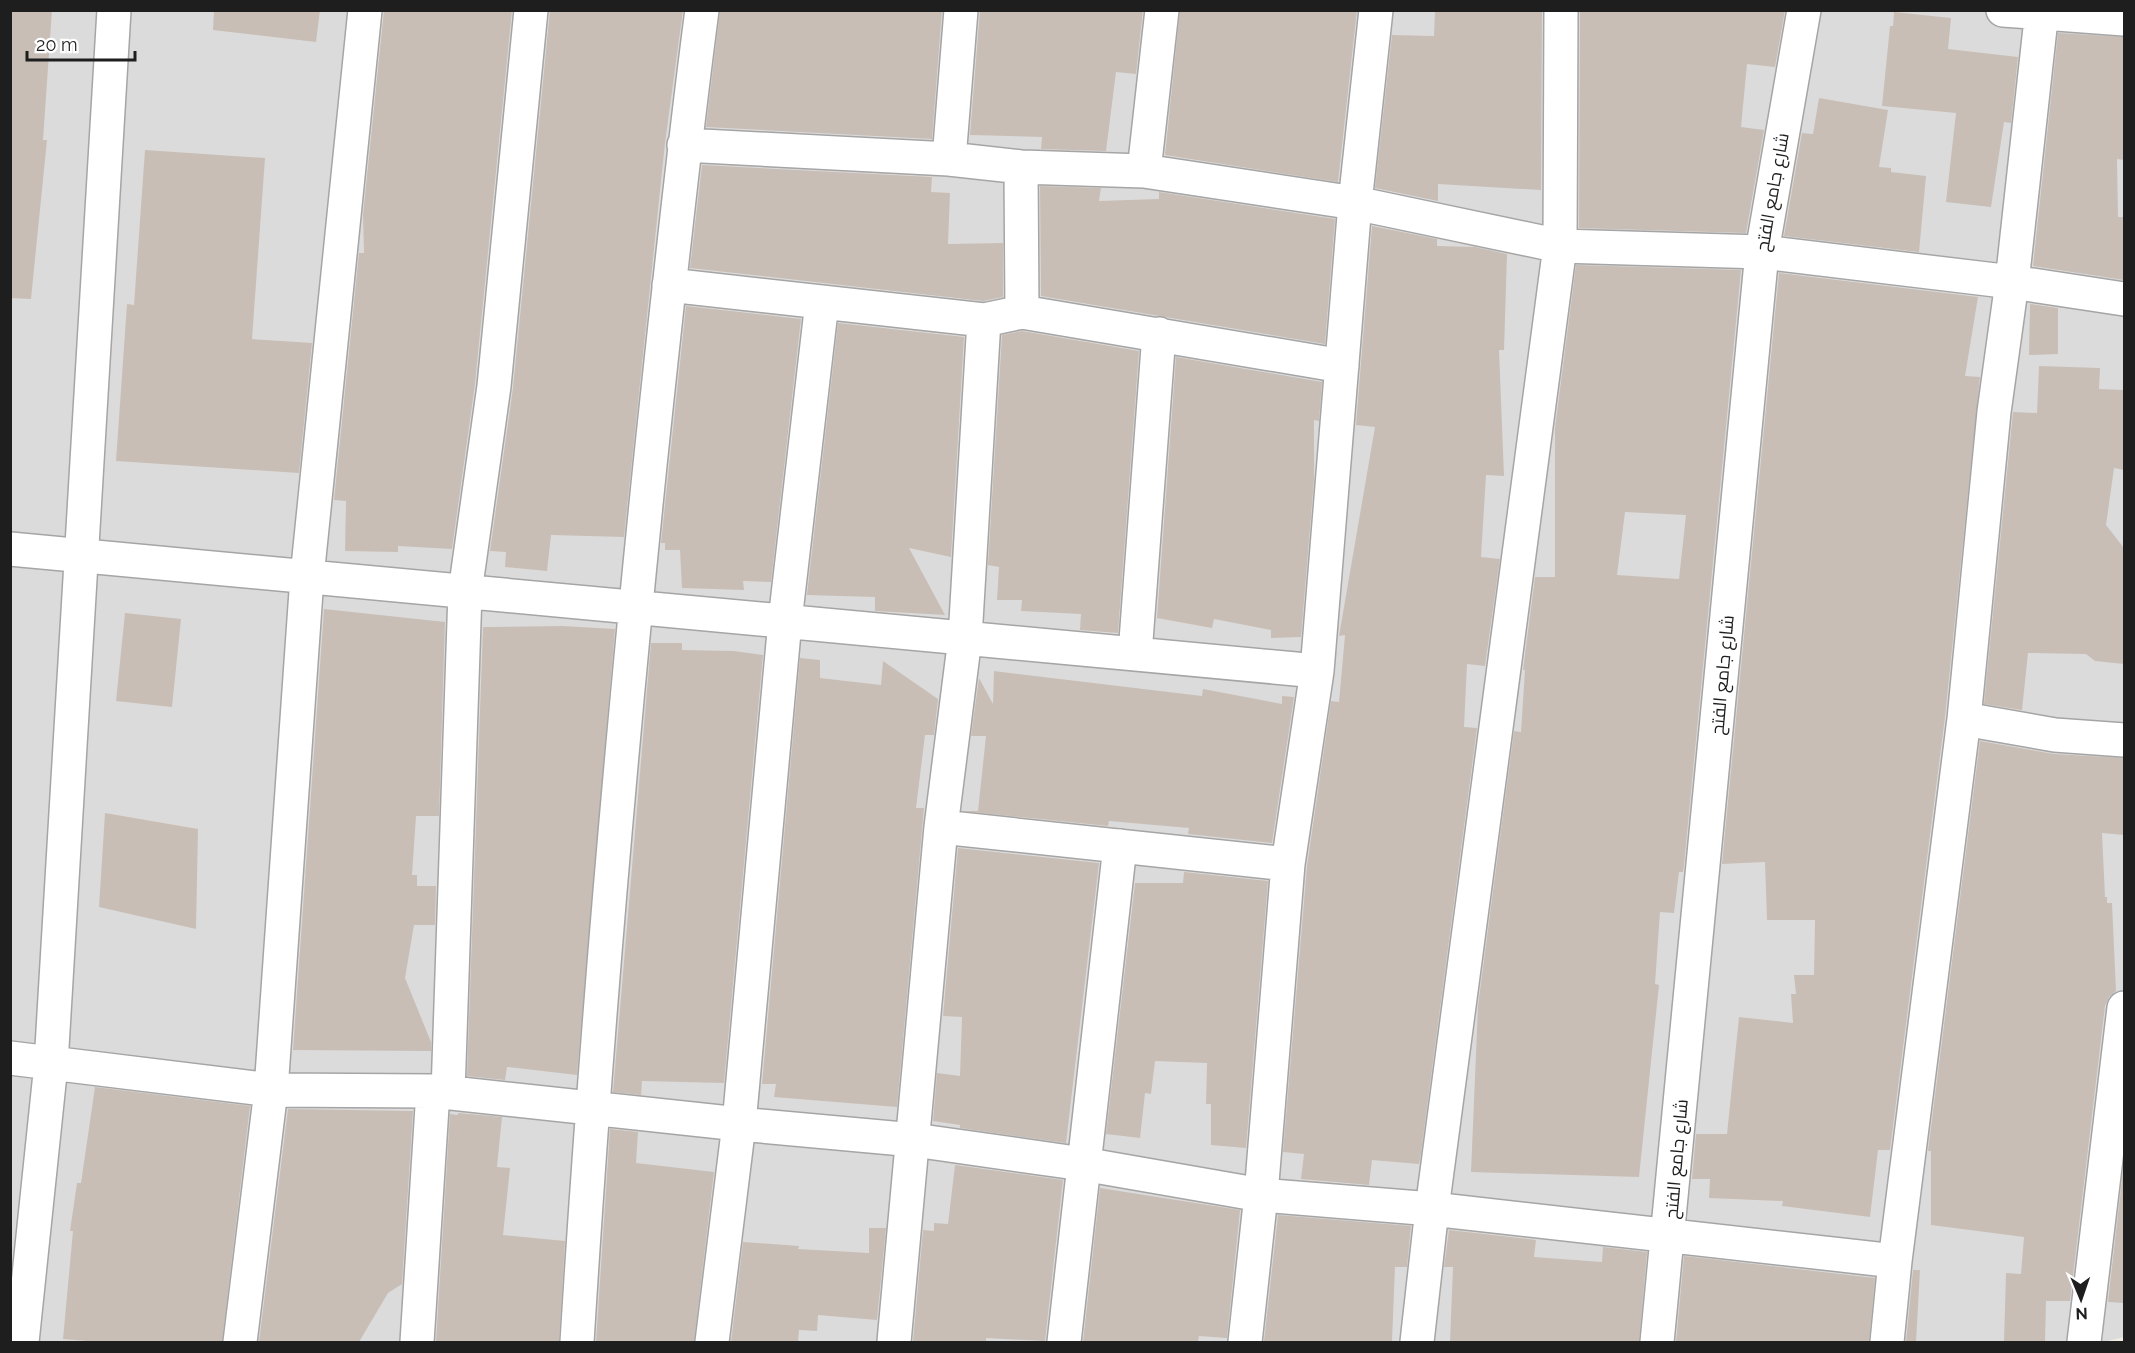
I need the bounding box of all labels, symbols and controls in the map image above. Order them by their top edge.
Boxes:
scale bar [27,24,135,62]
text: 20 m [36,34,78,55]
street label: شارع جامع الفتح [1751,131,1795,253]
street label: شارع جامع الفتح [1706,614,1740,736]
street label: شارع جامع الفتح [1660,1098,1694,1220]
north arrow [2051,1269,2111,1329]
text: N [2075,1304,2088,1323]

